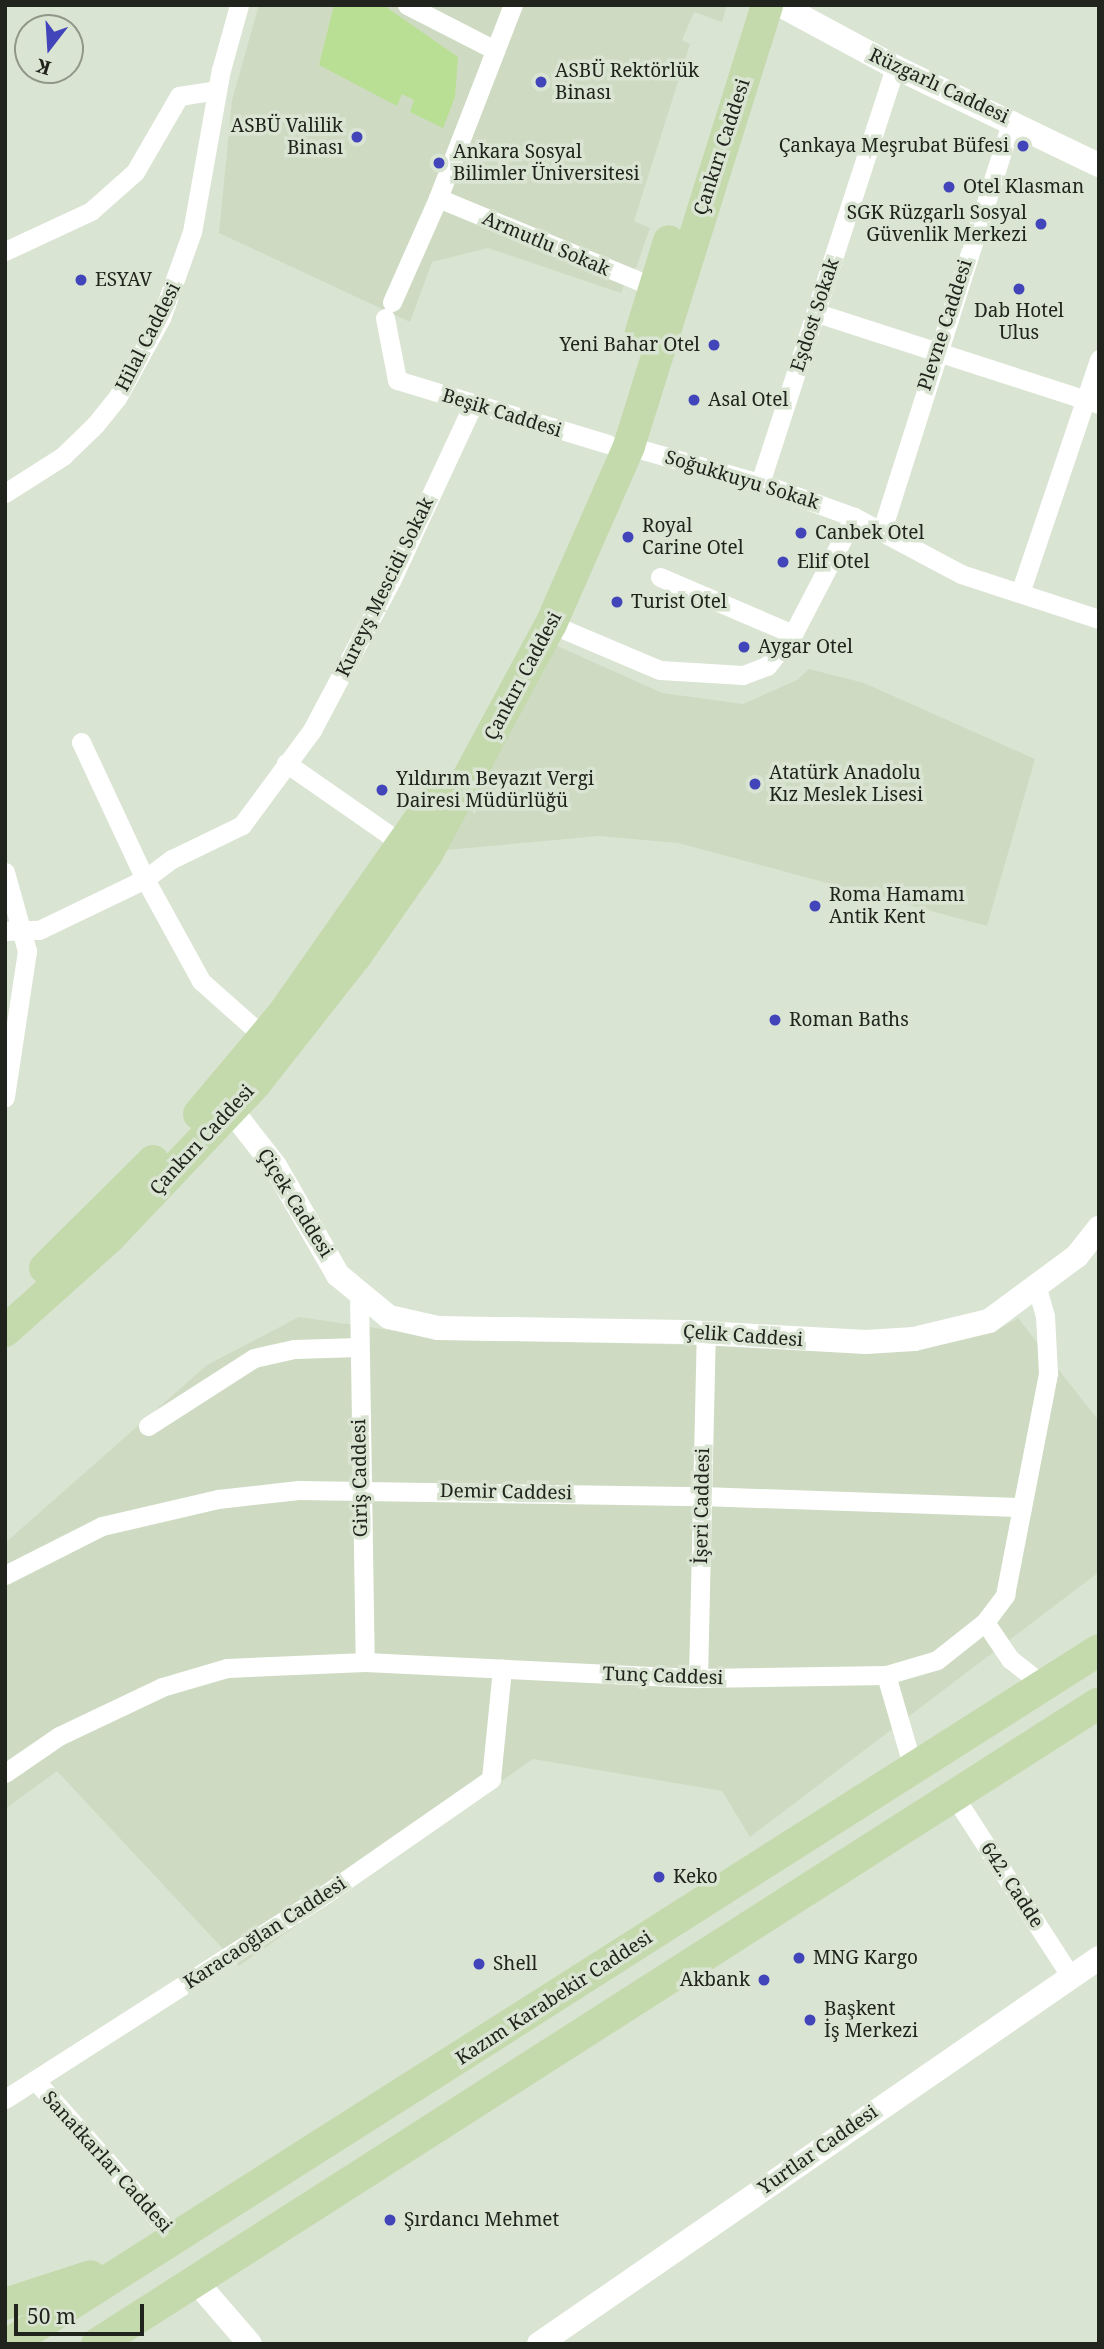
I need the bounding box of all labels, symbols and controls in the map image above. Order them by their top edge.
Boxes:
north arrow [14,14,84,84]
street label: Rüzgarlı Caddesi [866,44,1012,128]
text: K [33,53,54,82]
place label: ASBÜ Rektörlük Binası [555,60,699,104]
marker: ASBÜ Rektörlük Binası [533,74,549,90]
street label: Çankırı Caddesi [689,76,755,218]
place label: ASBÜ Valilik Binası [231,115,343,159]
marker: ASBÜ Valilik Binası [349,129,365,145]
place label: Çankaya Meşrubat Büfesi [779,135,1009,157]
marker: Çankaya Meşrubat Büfesi [1015,138,1031,154]
place label: Ankara Sosyal Bilimler Üniversitesi [453,141,640,185]
marker: Ankara Sosyal Bilimler Üniversitesi [431,155,447,171]
place label: Otel Klasman [963,176,1084,198]
marker: Otel Klasman [941,179,957,195]
place label: SGK Rüzgarlı Sosyal Güvenlik Merkezi [847,202,1027,246]
street label: Armutlu Sokak [479,207,613,281]
marker: SGK Rüzgarlı Sosyal Güvenlik Merkezi [1033,216,1049,232]
street label: Eşdost Sokak [786,256,844,374]
street label: Plevne Caddesi [913,257,977,393]
place label: ESYAV [95,269,152,291]
marker: ESYAV [73,272,89,288]
street label: Hilal Caddesi [111,279,185,395]
marker: Dab Hotel Ulus [1011,281,1027,297]
place label: Dab Hotel Ulus [974,300,1064,344]
place label: Yeni Bahar Otel [559,334,700,356]
marker: Yeni Bahar Otel [706,337,722,353]
street label: Beşik Caddesi [439,384,565,442]
place label: Asal Otel [708,389,788,411]
marker: Asal Otel [686,392,702,408]
street label: Soğukkuyu Sokak [662,446,822,514]
street label: Kureyş Mescidi Sokak [332,493,438,681]
place label: Royal Carine Otel [642,515,744,559]
place label: Canbek Otel [815,522,924,544]
marker: Canbek Otel [793,525,809,541]
marker: Royal Carine Otel [620,529,636,545]
place label: Elif Otel [797,551,870,573]
marker: Elif Otel [775,554,791,570]
place label: Turist Otel [631,591,727,613]
marker: Turist Otel [609,594,625,610]
street label: Çankırı Caddesi [480,608,566,744]
place label: Aygar Otel [758,636,853,658]
marker: Aygar Otel [736,639,752,655]
place label: Atatürk Anadolu Kız Meslek Lisesi [769,762,923,806]
place label: Yıldırım Beyazıt Vergi Dairesi Müdürlüğü [396,768,594,812]
marker: Atatürk Anadolu Kız Meslek Lisesi [747,776,763,792]
marker: Yıldırım Beyazıt Vergi Dairesi Müdürlüğü [374,782,390,798]
place label: Roma Hamamı Antik Kent [829,884,964,928]
marker: Roma Hamamı Antik Kent [807,898,823,914]
place label: Roman Baths [789,1009,909,1031]
marker: Roman Baths [767,1012,783,1028]
street label: Çankırı Caddesi [145,1080,259,1200]
street label: Çiçek Caddesi [253,1144,337,1262]
street label: Çelik Caddesi [682,1320,804,1352]
street label: Giriş Caddesi [348,1418,372,1538]
street label: İşeri Caddesi [690,1448,714,1564]
street label: Demir Caddesi [440,1479,572,1505]
street label: Tunç Caddesi [602,1662,724,1690]
street label: 642. Cadde [976,1838,1048,1932]
place label: Keko [673,1866,718,1888]
marker: Keko [651,1869,667,1885]
street label: Karacaoğlan Caddesi [180,1872,350,1994]
street label: Kazım Karabekir Caddesi [452,1926,656,2070]
place label: MNG Kargo [813,1947,918,1969]
marker: MNG Kargo [791,1950,807,1966]
place label: Shell [493,1953,537,1975]
marker: Shell [471,1956,487,1972]
place label: Akbank [680,1969,750,1991]
marker: Akbank [756,1972,772,1988]
place label: Başkent İş Merkezi [824,1998,918,2042]
marker: Başkent İş Merkezi [802,2012,818,2028]
street label: Sanatkarlar Caddesi [37,2087,177,2237]
street label: Yurtlar Caddesi [754,2100,882,2200]
place label: Şırdancı Mehmet [404,2209,559,2231]
marker: Şırdancı Mehmet [382,2212,398,2228]
scale bar [18,2290,147,2334]
text: 50 m [27,2302,76,2330]

